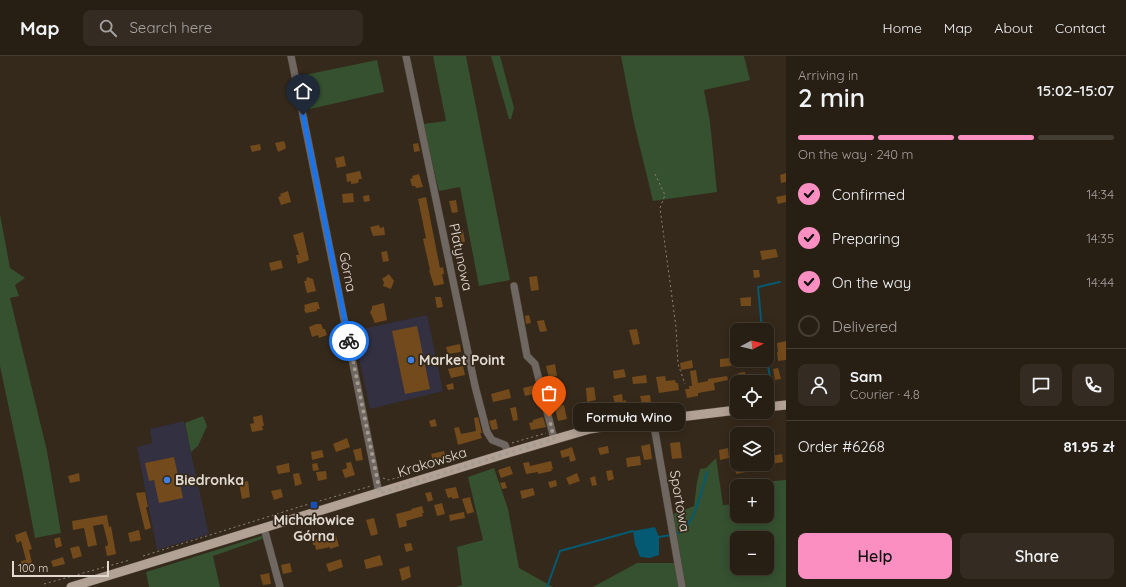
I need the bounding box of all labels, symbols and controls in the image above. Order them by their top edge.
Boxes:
search box [83,10,363,46]
text: Map [20,16,59,40]
icon: search [97,17,119,39]
text: Search here [129,18,212,37]
text: Home [883,19,922,37]
text: Map [944,19,972,37]
text: About [994,19,1033,37]
text: Contact [1055,19,1106,37]
text: Arriving in [798,67,858,83]
pin [286,74,320,115]
icon: home [292,80,314,102]
text: 2 min [798,81,865,114]
text: 15:02–15:07 [1037,81,1114,100]
text: On the way · 240 m [798,146,913,162]
icon: check [798,183,820,205]
text: Confirmed [832,185,905,204]
text: 14:34 [1086,186,1114,202]
street label: Platynowa [445,222,477,292]
icon: check [798,227,820,249]
text: Preparing [832,229,900,248]
text: 14:35 [1086,230,1114,246]
street label: Górna [335,251,361,293]
icon: check [798,271,820,293]
text: On the way [832,273,911,292]
text: 14:44 [1086,274,1114,290]
text: Delivered [832,317,897,336]
courier [329,321,369,361]
north arrow [730,323,774,367]
map controls [730,323,774,575]
icon: bike [338,330,360,352]
place label: Market Point [419,351,506,369]
marker: Market Point [406,355,416,365]
button: person [798,364,840,406]
button: chat [1020,364,1062,406]
button: phone [1072,364,1114,406]
text: Sam [850,367,882,386]
button: locate [730,375,774,419]
pin [532,376,566,417]
icon: bag [538,382,560,404]
text: Courier · 4.8 [850,386,920,402]
callout: Formuła Wino [573,403,685,431]
text: Formuła Wino [586,409,672,425]
button: layers [730,427,774,471]
text: Order #6268 [798,437,885,456]
text: 81.95 zł [1064,437,1114,456]
street label: Krakowska [395,443,469,481]
street label: Sportowa [666,469,694,533]
place label: Biedronka [175,471,244,489]
marker: Biedronka [162,475,172,485]
button: + [730,479,774,523]
marker: Michałowice Górna [309,500,319,510]
place label: Michałowice Górna [273,511,355,545]
button: − [730,531,774,575]
button: Help [798,533,952,579]
button: Share [960,533,1114,579]
scale bar [12,559,109,578]
text: 100 m [18,561,48,575]

